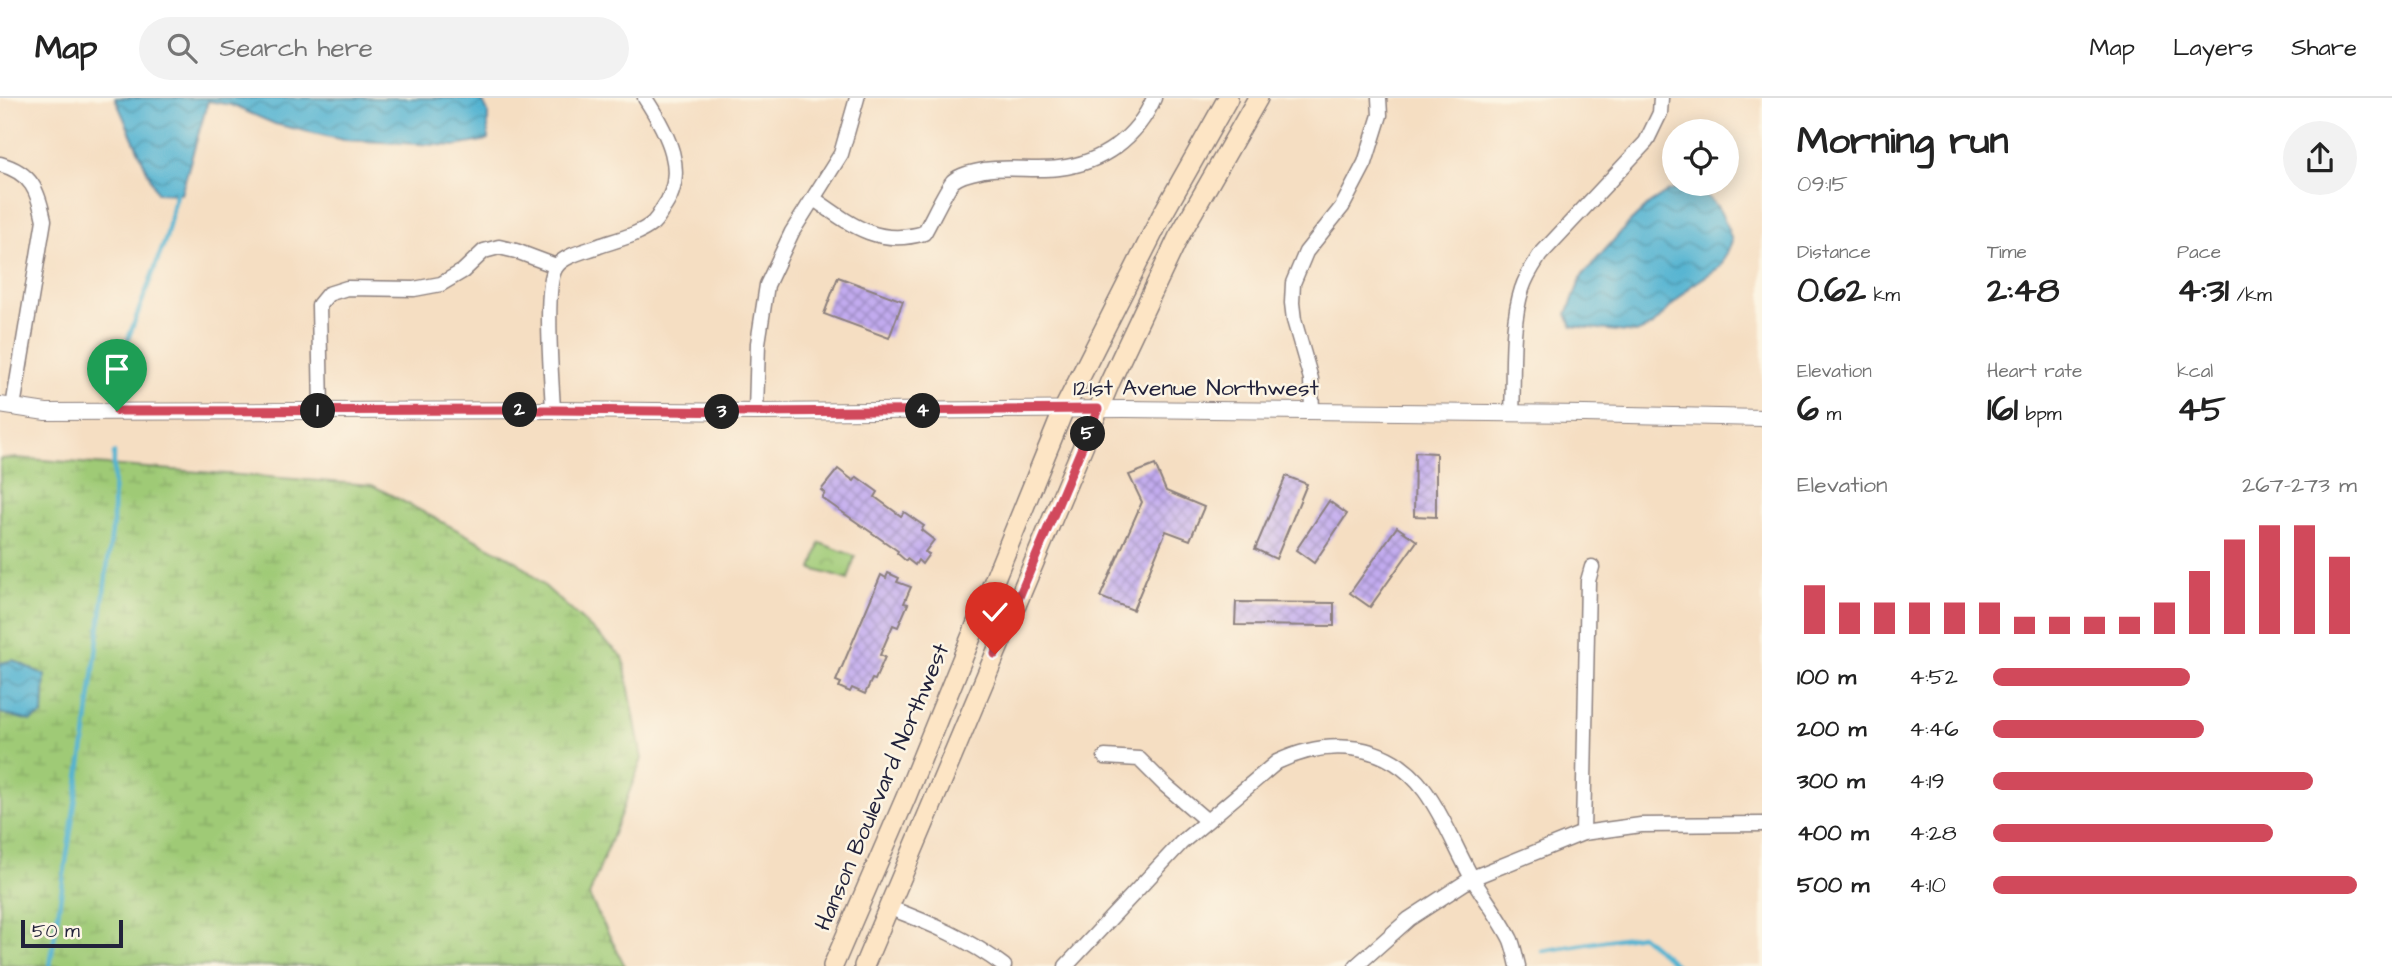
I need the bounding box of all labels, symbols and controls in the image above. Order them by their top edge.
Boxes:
search box [139,17,629,80]
text: Map [35,25,97,71]
icon: search [163,29,201,67]
text: Search here [219,30,373,66]
text: Map [2090,31,2135,65]
text: Layers [2173,31,2253,65]
text: Share [2291,31,2357,65]
text: Morning run [1797,116,2009,168]
map controls [1662,119,1739,196]
button: locate [1662,119,1739,196]
button: share [2283,121,2357,195]
text: 09:15 [1797,168,1848,200]
text: Distance [1797,239,1871,266]
text: Time [1987,239,2027,266]
text: Pace [2177,239,2221,266]
text: 0.62 [1797,266,1866,315]
text: 2:48 [1987,266,2059,315]
text: 4:31 [2177,266,2229,315]
text: km [1866,282,1900,309]
text: /km [2229,282,2272,309]
pin [87,339,147,411]
icon: arrive [98,350,136,388]
text: Elevation [1797,358,1872,385]
text: Heart rate [1987,358,2082,385]
text: kcal [2177,358,2213,385]
street label: 121st Avenue Northwest [1073,372,1320,404]
text: 6 [1797,385,1819,434]
text: 161 [1987,385,2018,434]
text: 45 [2177,385,2226,434]
pin: 2 [503,392,538,428]
pin: 1 [300,394,336,428]
pin: 3 [704,394,740,430]
pin: 4 [906,394,940,428]
text: 2 [514,396,525,423]
text: 1 [316,397,319,424]
text: 4 [916,397,929,424]
text: 3 [717,398,726,425]
text: m [1819,401,1841,428]
text: bpm [2018,401,2062,428]
pin: 5 [1070,416,1106,452]
text: 5 [1081,420,1094,447]
text: Elevation [1797,469,1888,501]
text: 267–273 m [2242,469,2357,501]
pin [965,582,1025,654]
icon: check [976,593,1014,631]
street label: Hanson Boulevard Northwest [807,638,957,936]
text: 100 m [1797,661,1856,693]
text: 4:52 [1909,661,1958,693]
text: 200 m [1797,713,1866,745]
text: 4:46 [1909,713,1959,745]
text: 300 m [1797,765,1865,797]
text: 4:19 [1909,765,1945,797]
text: 400 m [1797,817,1869,849]
text: 4:28 [1909,817,1957,849]
text: 500 m [1797,869,1869,901]
text: 4:10 [1909,869,1946,901]
scale bar [21,917,122,949]
text: 50 m [32,918,80,945]

